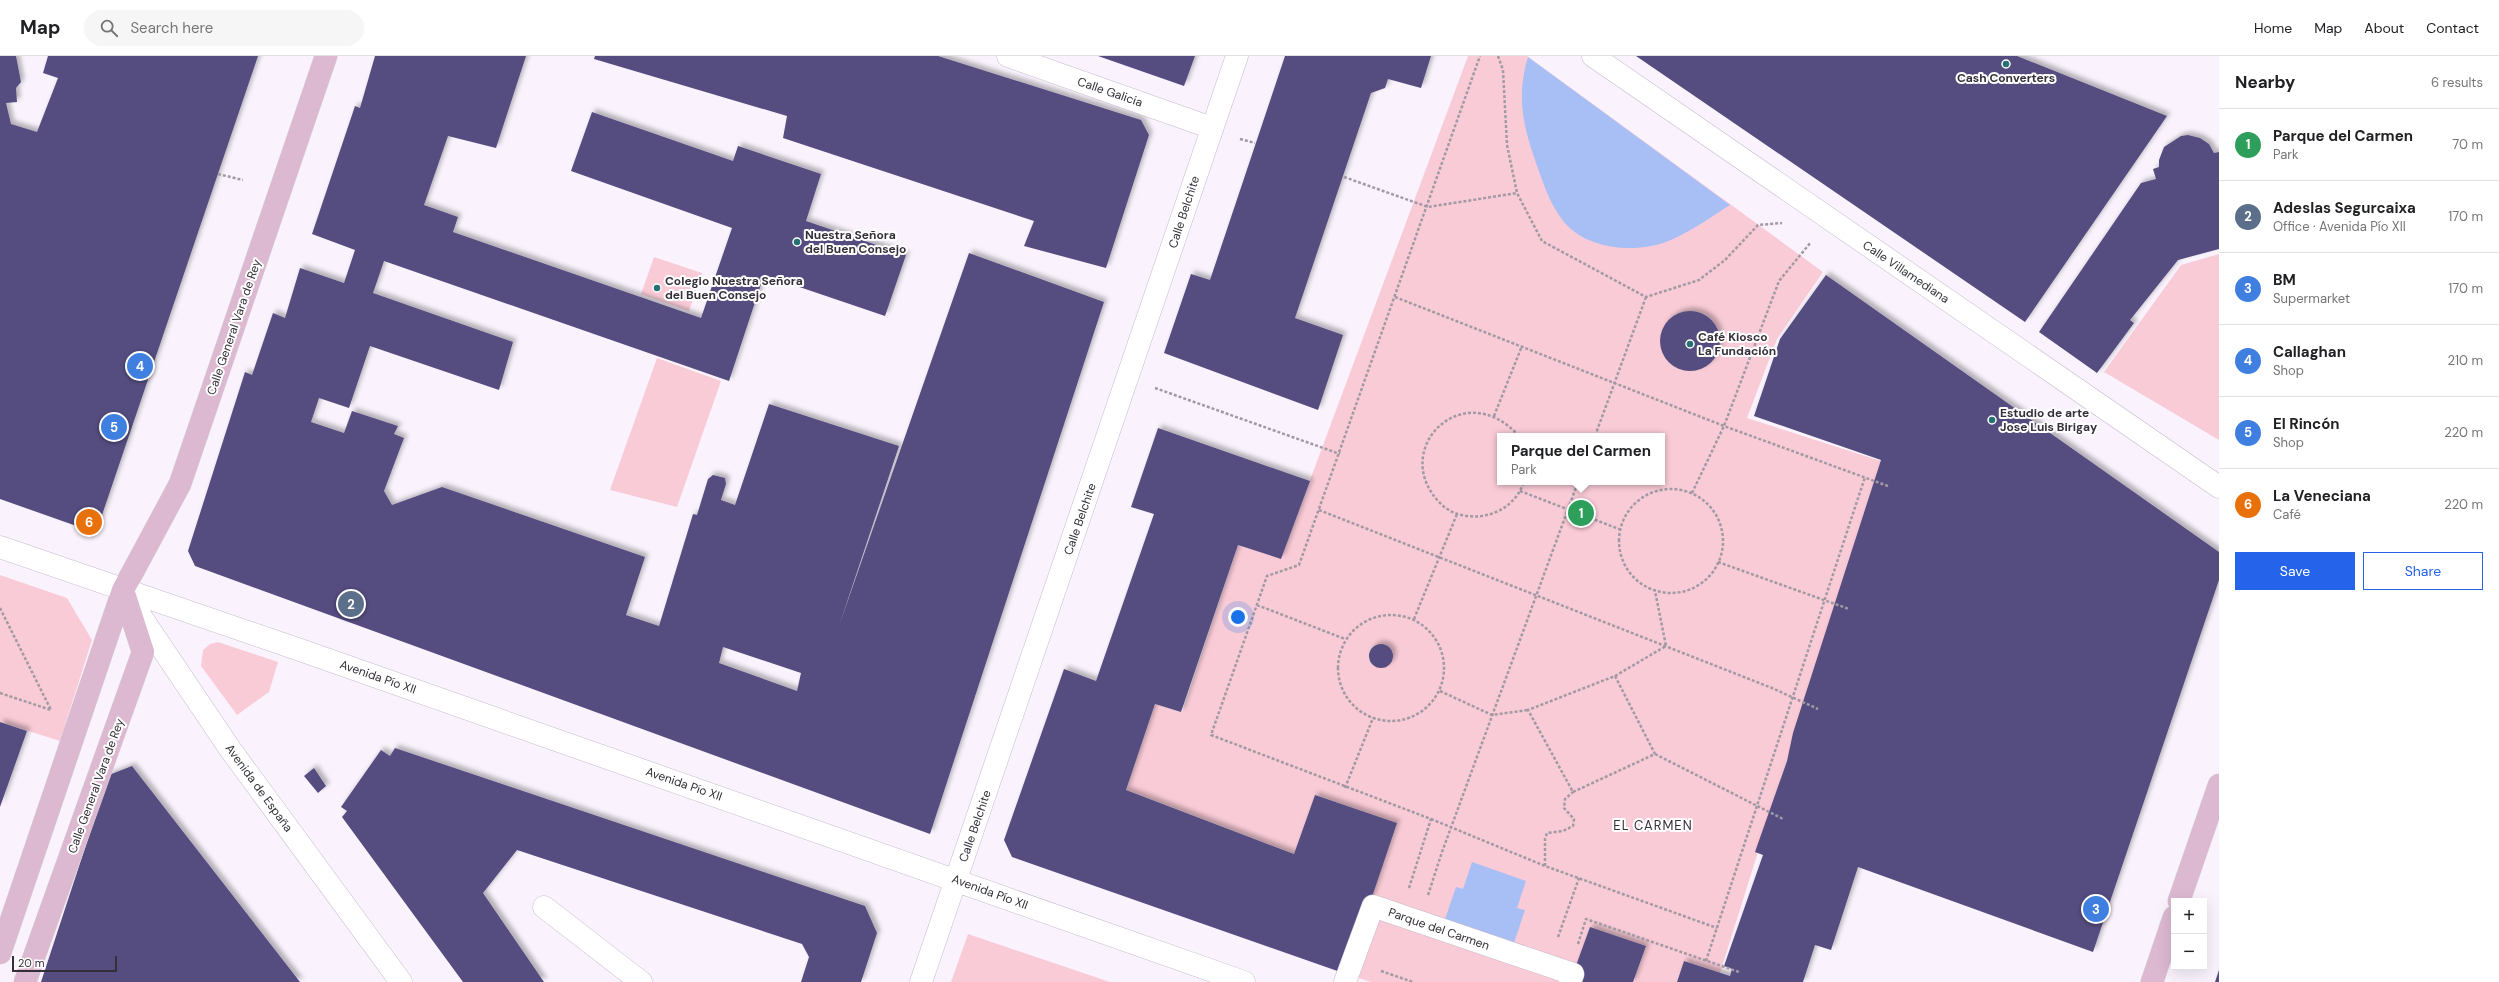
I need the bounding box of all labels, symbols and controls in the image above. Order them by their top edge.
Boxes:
search box [84,10,364,46]
text: Map [20,15,60,40]
icon: search [98,17,120,39]
text: Search here [130,18,213,38]
text: Home [2254,19,2292,37]
text: Map [2314,19,2342,37]
text: About [2364,19,2404,37]
text: Contact [2426,19,2479,37]
marker: Cash Converters [2001,59,2011,69]
place label: Cash Converters [1957,70,2055,86]
text: Nearby [2235,71,2295,93]
street label: Calle Galicia [1075,73,1145,111]
text: 6 results [2431,74,2483,91]
text: Parque del Carmen [2273,126,2413,146]
text: 1 [2246,136,2250,153]
text: 70 m [2452,136,2483,153]
text: Park [2273,146,2299,163]
street label: Calle Belchite [1165,174,1203,250]
text: Adeslas Segurcaixa [2273,198,2416,218]
text: 2 [2244,208,2252,225]
text: 170 m [2448,208,2483,225]
text: Office · Avenida Pío XII [2273,218,2406,235]
place label: Nuestra Señora del Buen Consejo [805,227,906,257]
marker: Nuestra Señora del Buen Consejo [792,237,802,247]
street label: Calle Villamediana [1860,237,1952,307]
street label: Calle General Vara de Rey [203,257,265,397]
text: BM [2273,270,2296,290]
place label: Colegio Nuestra Señora del Buen Consejo [665,273,803,303]
text: 3 [2244,280,2252,297]
text: 170 m [2448,280,2483,297]
marker: Colegio Nuestra Señora del Buen Consejo [652,283,662,293]
text: Supermarket [2273,290,2350,307]
place label: Café Kiosco La Fundación [1698,329,1776,359]
marker: Café Kiosco La Fundación [1685,339,1695,349]
text: Callaghan [2273,342,2346,362]
pin: 4 [127,351,153,381]
text: 4 [2244,352,2252,369]
text: 210 m [2448,352,2483,369]
text: Shop [2273,362,2304,379]
place label: Estudio de arte Jose Luis Birigay [2000,405,2098,435]
pin: 5 [101,412,127,442]
text: El Rincón [2273,414,2340,434]
marker: Estudio de arte Jose Luis Birigay [1987,415,1997,425]
text: 5 [2244,424,2252,441]
text: 220 m [2444,424,2483,441]
popup [1497,433,1665,485]
text: Shop [2273,434,2304,451]
text: Parque del Carmen [1511,441,1651,461]
text: Park [1511,461,1537,478]
street label: Calle Belchite [1060,481,1100,557]
text: La Veneciana [2273,486,2371,506]
text: 6 [2244,496,2252,513]
text: 220 m [2444,496,2483,513]
pin: 1 [1568,498,1594,528]
text: Café [2273,506,2301,523]
pin: 6 [76,507,102,537]
button: Save [2235,552,2355,590]
button: Share [2363,552,2483,590]
pin: 2 [338,589,364,619]
your location [1228,607,1248,627]
street label: Avenida Pío XII [338,656,418,698]
street label: Calle General Vara de Rey [64,716,128,856]
street label: Avenida de España [222,741,296,835]
street label: Avenida Pío XII [644,763,724,805]
street label: Calle Belchite [955,788,995,864]
district label: EL CARMEN [1613,817,1693,834]
street label: Avenida Pío XII [950,871,1030,913]
pin: 3 [2083,894,2109,924]
map controls [2171,898,2207,970]
button: + [2171,898,2207,934]
street label: Parque del Carmen [1386,904,1492,954]
button: − [2171,934,2207,970]
scale bar [12,954,117,973]
text: 20 m [18,956,44,970]

